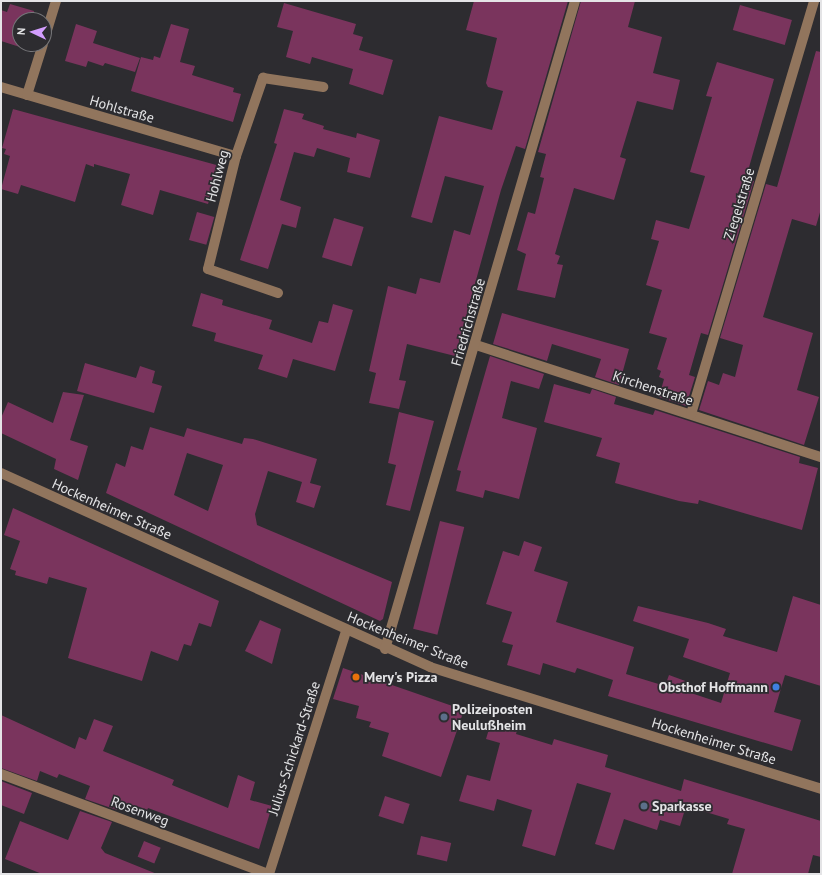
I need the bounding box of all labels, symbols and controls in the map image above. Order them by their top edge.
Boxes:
north arrow [12,12,52,52]
text: N [14,27,28,35]
street label: Hohlstraße [88,92,156,126]
street label: Hohlweg [202,148,232,204]
street label: Ziegelstraße [720,166,758,242]
street label: Friedrichstraße [447,276,489,368]
street label: Kirchenstraße [611,367,695,409]
street label: Hockenheimer Straße [50,475,174,543]
street label: Hockenheimer Straße [345,608,471,672]
place label: Mery's Pizza [364,669,437,685]
marker: Mery's Pizza [351,672,361,682]
street label: Julius-Schickard-Straße [264,679,324,817]
place label: Obsthof Hoffmann [658,679,768,695]
marker: Obsthof Hoffmann [771,682,781,692]
place label: Polizeiposten Neulußheim [452,701,533,734]
marker: Polizeiposten Neulußheim [439,712,449,722]
street label: Hockenheimer Straße [650,714,778,768]
street label: Rosenweg [109,793,171,829]
place label: Sparkasse [652,798,712,814]
marker: Sparkasse [639,801,649,811]

